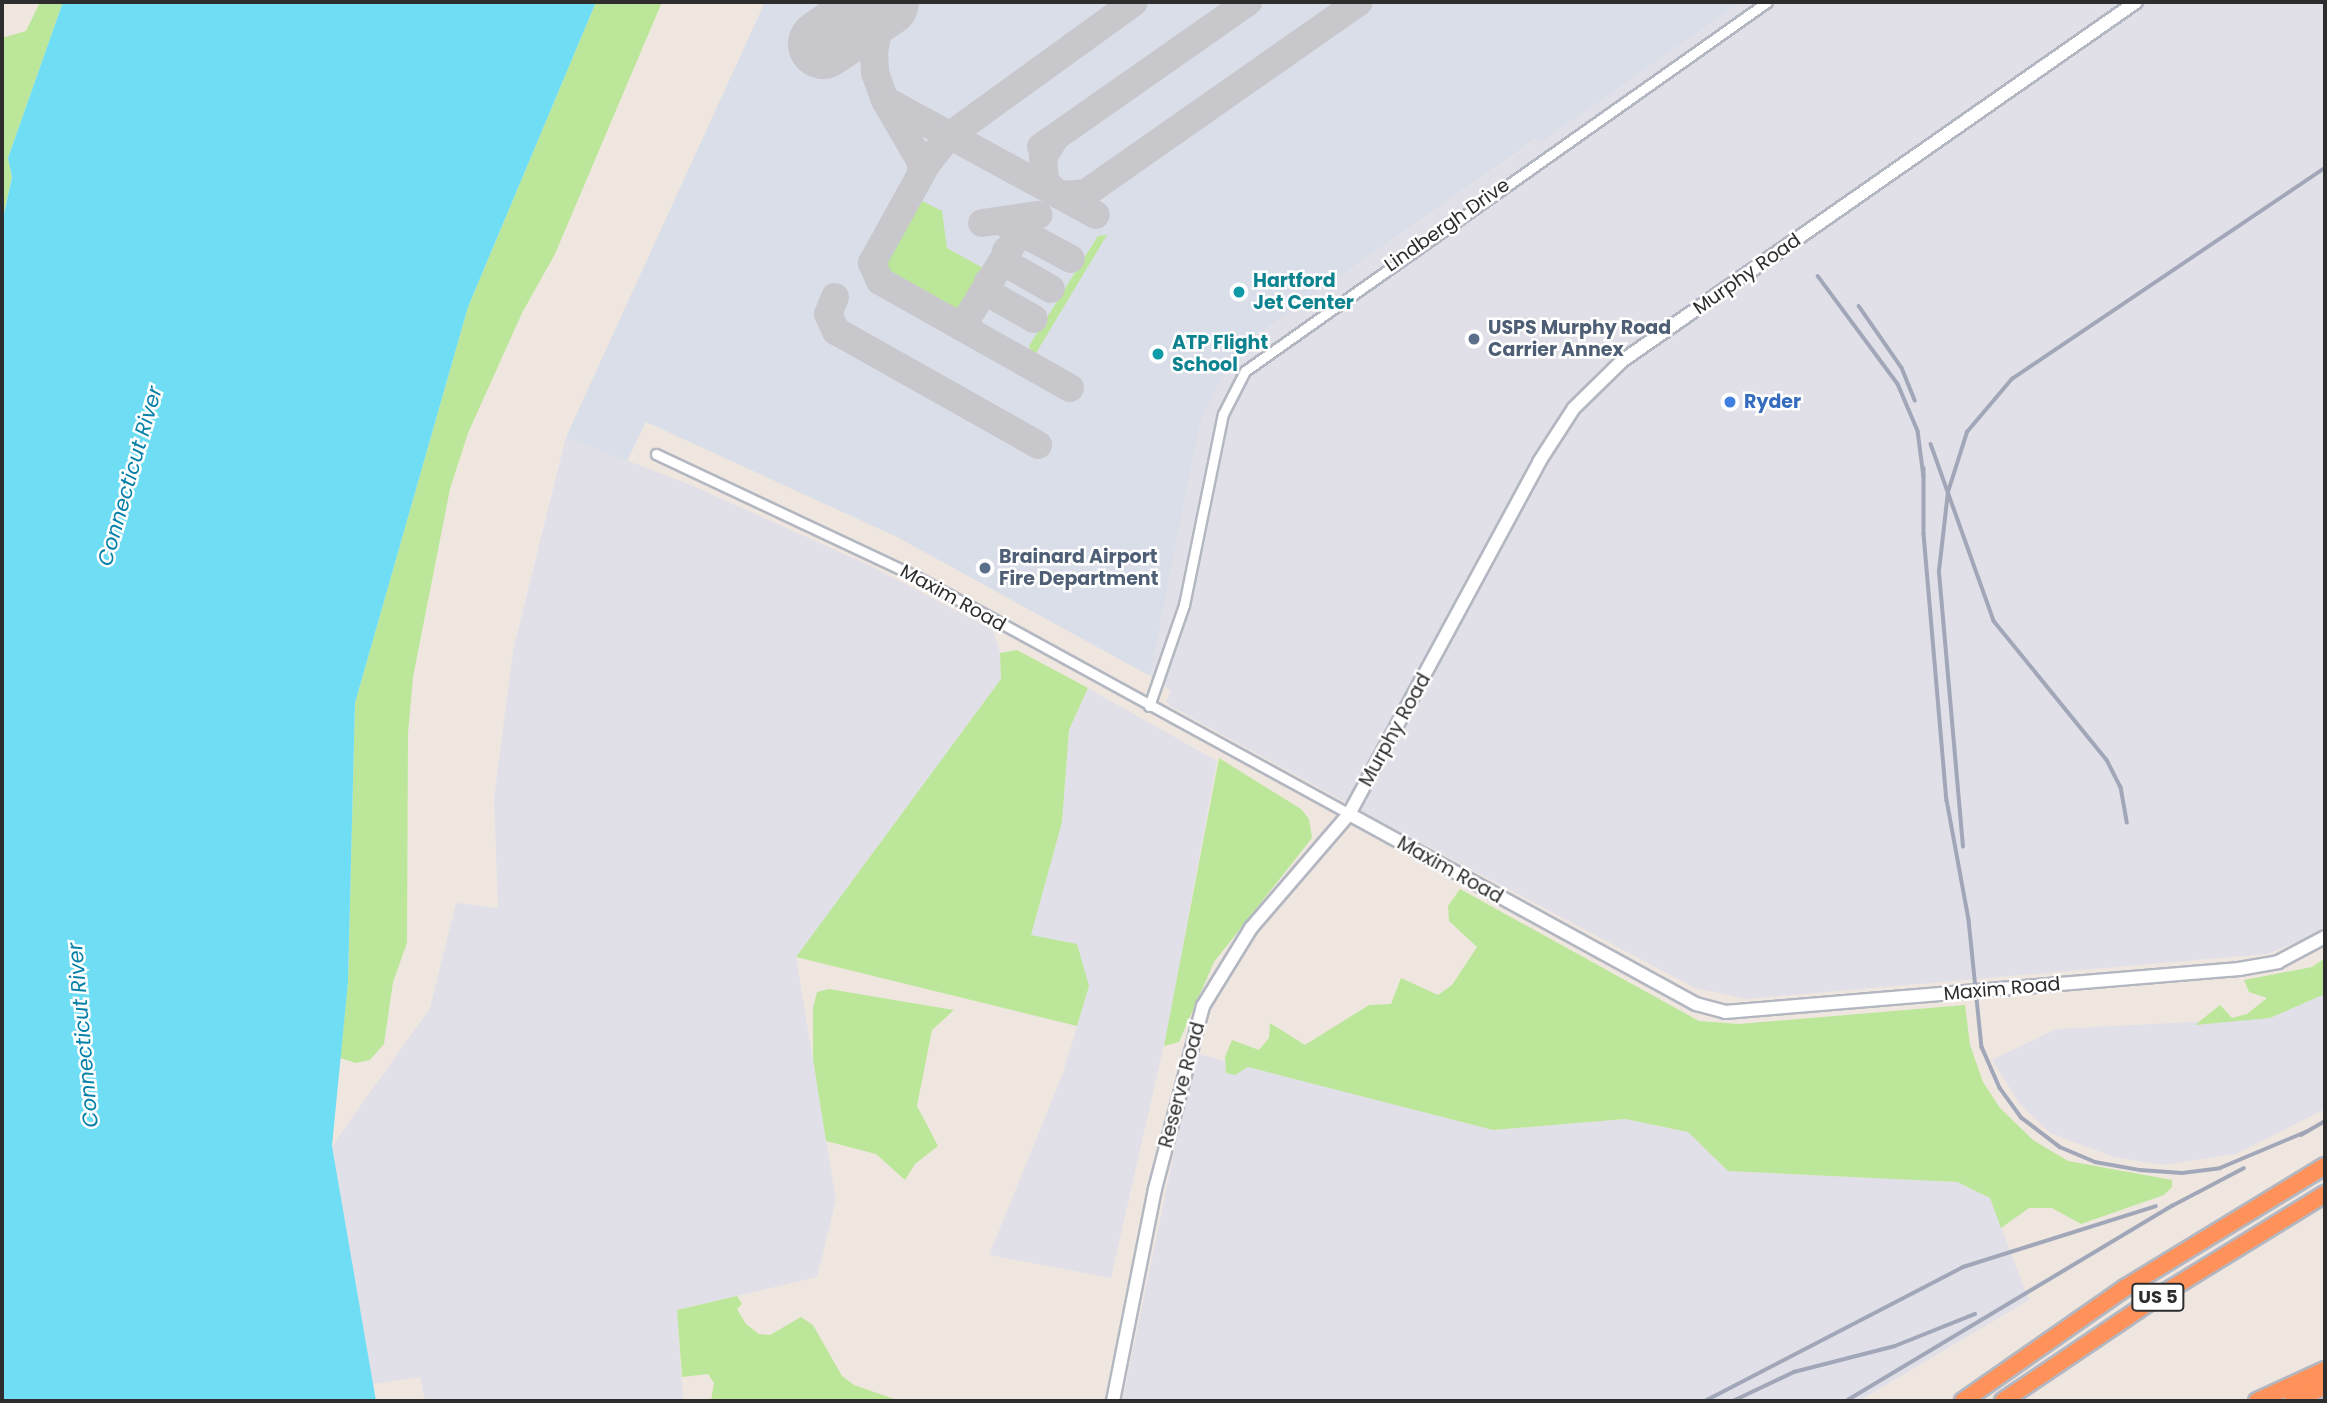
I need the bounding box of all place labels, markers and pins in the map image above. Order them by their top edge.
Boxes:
place label: Hartford Jet Center [1253,270,1354,314]
marker: Hartford Jet Center [1231,284,1247,300]
place label: USPS Murphy Road Carrier Annex [1488,317,1671,361]
marker: USPS Murphy Road Carrier Annex [1466,331,1482,347]
place label: ATP Flight School [1172,332,1268,376]
marker: ATP Flight School [1150,346,1166,362]
place label: Ryder [1744,391,1801,413]
marker: Ryder [1722,394,1738,410]
place label: Brainard Airport Fire Department [999,546,1158,590]
marker: Brainard Airport Fire Department [977,560,993,576]

